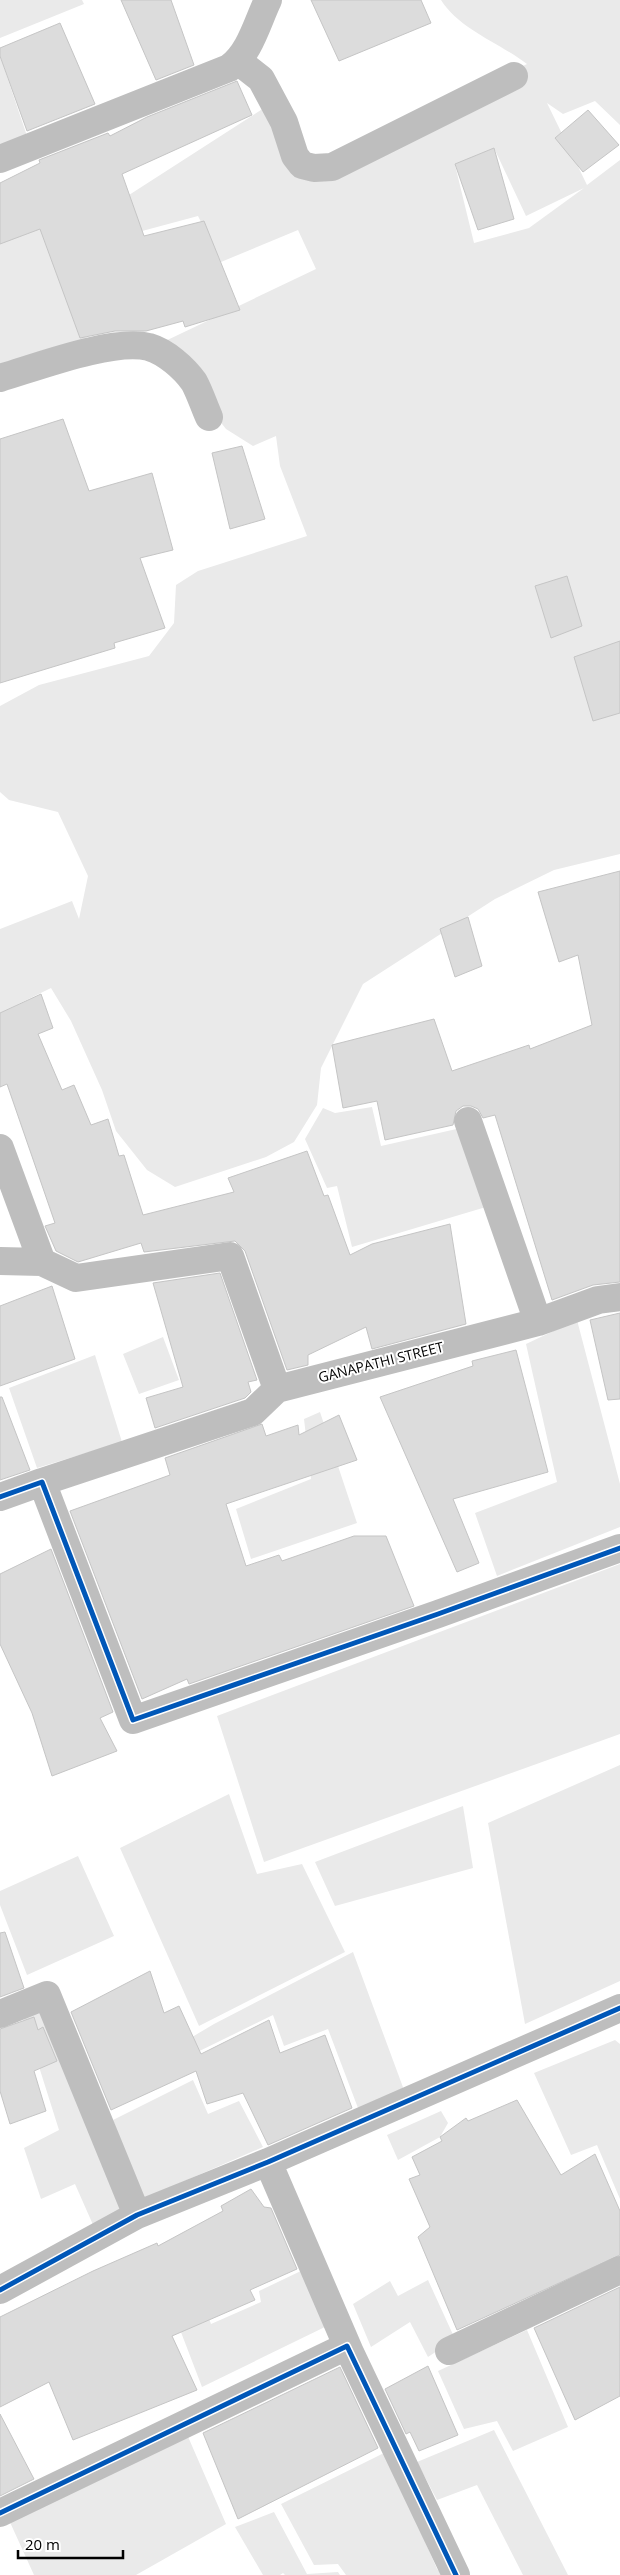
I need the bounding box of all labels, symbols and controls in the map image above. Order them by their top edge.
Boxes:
street label: GANAPATHI STREET [316,1337,446,1386]
scale bar [18,2528,122,2560]
text: 20 m [25,2534,60,2554]

